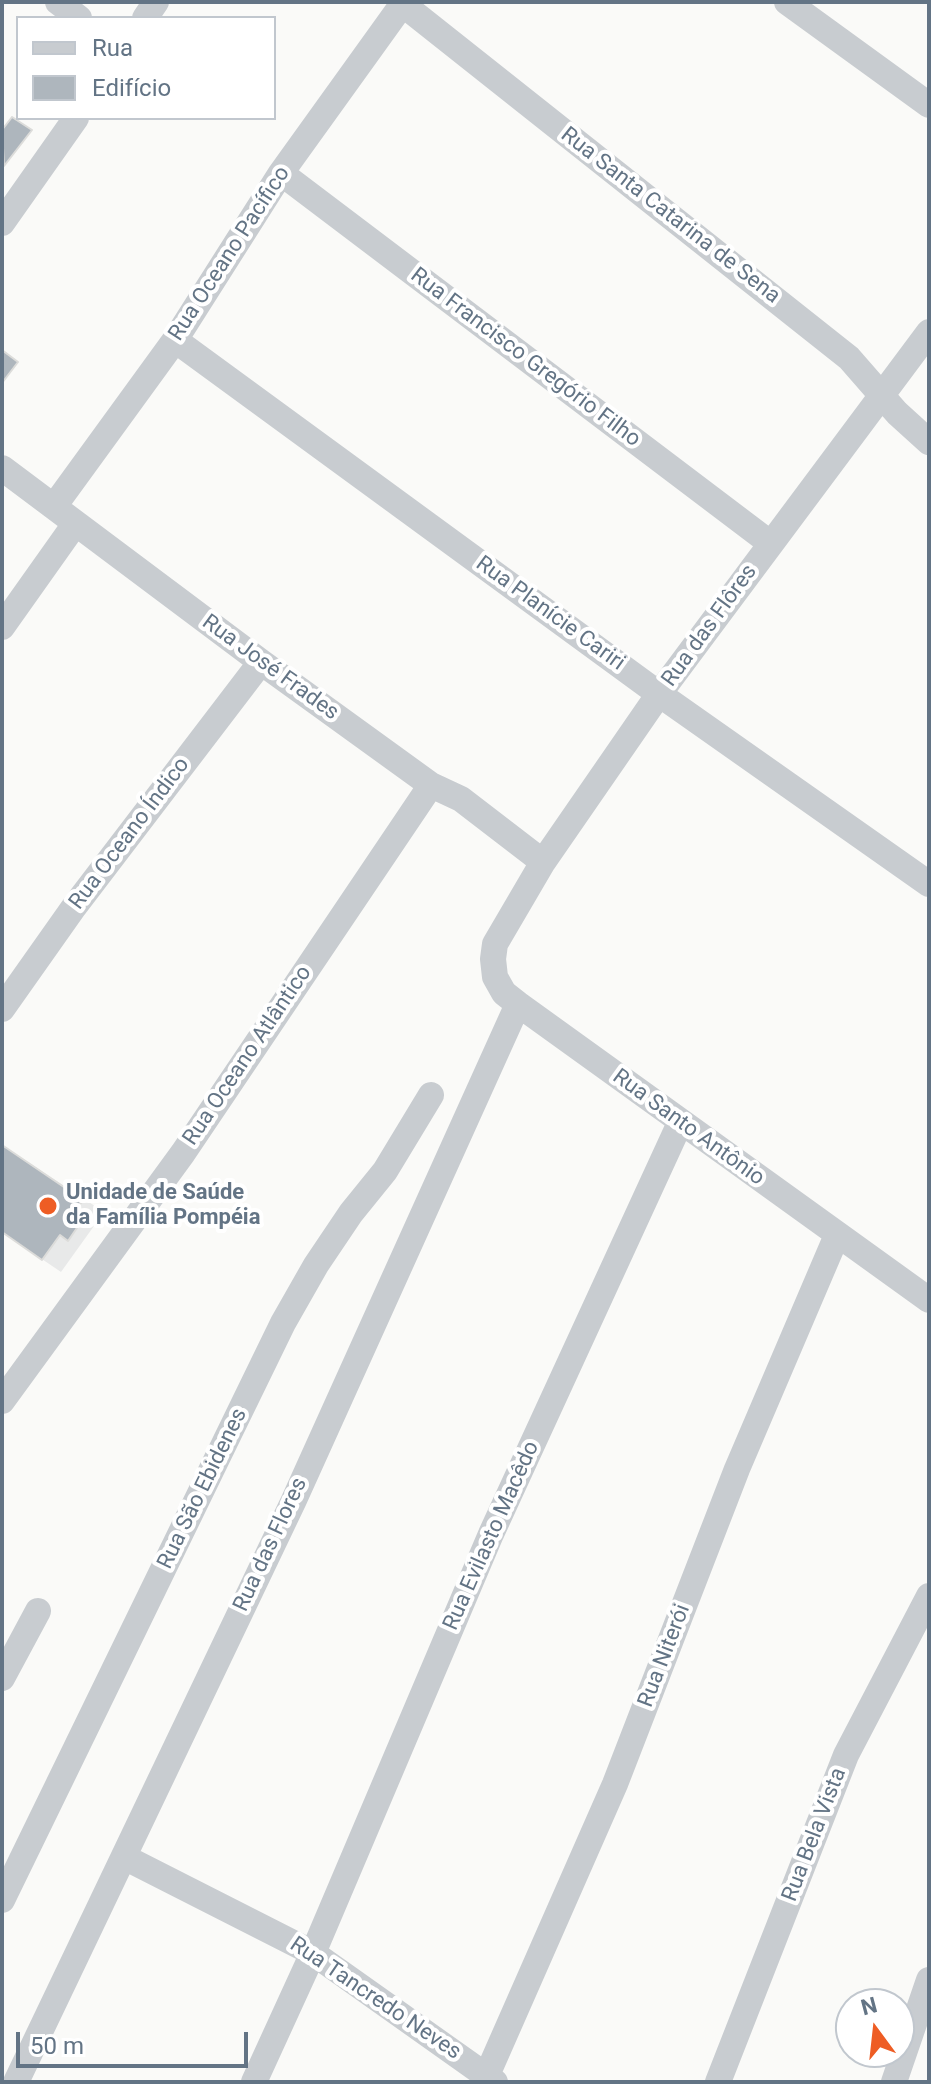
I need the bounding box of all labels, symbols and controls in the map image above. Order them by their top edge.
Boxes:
legend [16,16,276,120]
text: Rua [92,34,133,62]
text: Edifício [92,74,171,102]
street label: Rua Santa Catarina de Sena [555,122,785,310]
street label: Rua Oceano Pacífico [164,162,296,346]
street label: Rua Francisco Gregório Filho [405,263,645,453]
street label: Rua Planície Cariri [470,551,630,677]
street label: Rua das Flôres [657,560,763,692]
street label: Rua José Frades [196,610,344,726]
street label: Rua Oceano Índico [64,753,196,915]
street label: Rua Oceano Atlântico [178,961,318,1151]
street label: Rua Santo Antônio [607,1064,769,1192]
place label: Unidade de Saúde da Família Pompéia [66,1180,260,1232]
marker: Unidade de Saúde da Família Pompéia [37,1195,59,1217]
street label: Rua São Ebidenes [153,1404,253,1574]
street label: Rua Evilasto Macêdo [438,1437,546,1635]
street label: Rua das Flores [228,1474,314,1616]
street label: Rua Niterói [633,1601,697,1711]
street label: Rua Bela Vista [777,1764,853,1906]
street label: Rua Tancredo Neves [284,1932,466,2066]
north arrow [835,1988,915,2068]
text: N [858,1992,880,2020]
scale bar [20,2016,252,2066]
text: 50 m [30,2032,84,2060]

